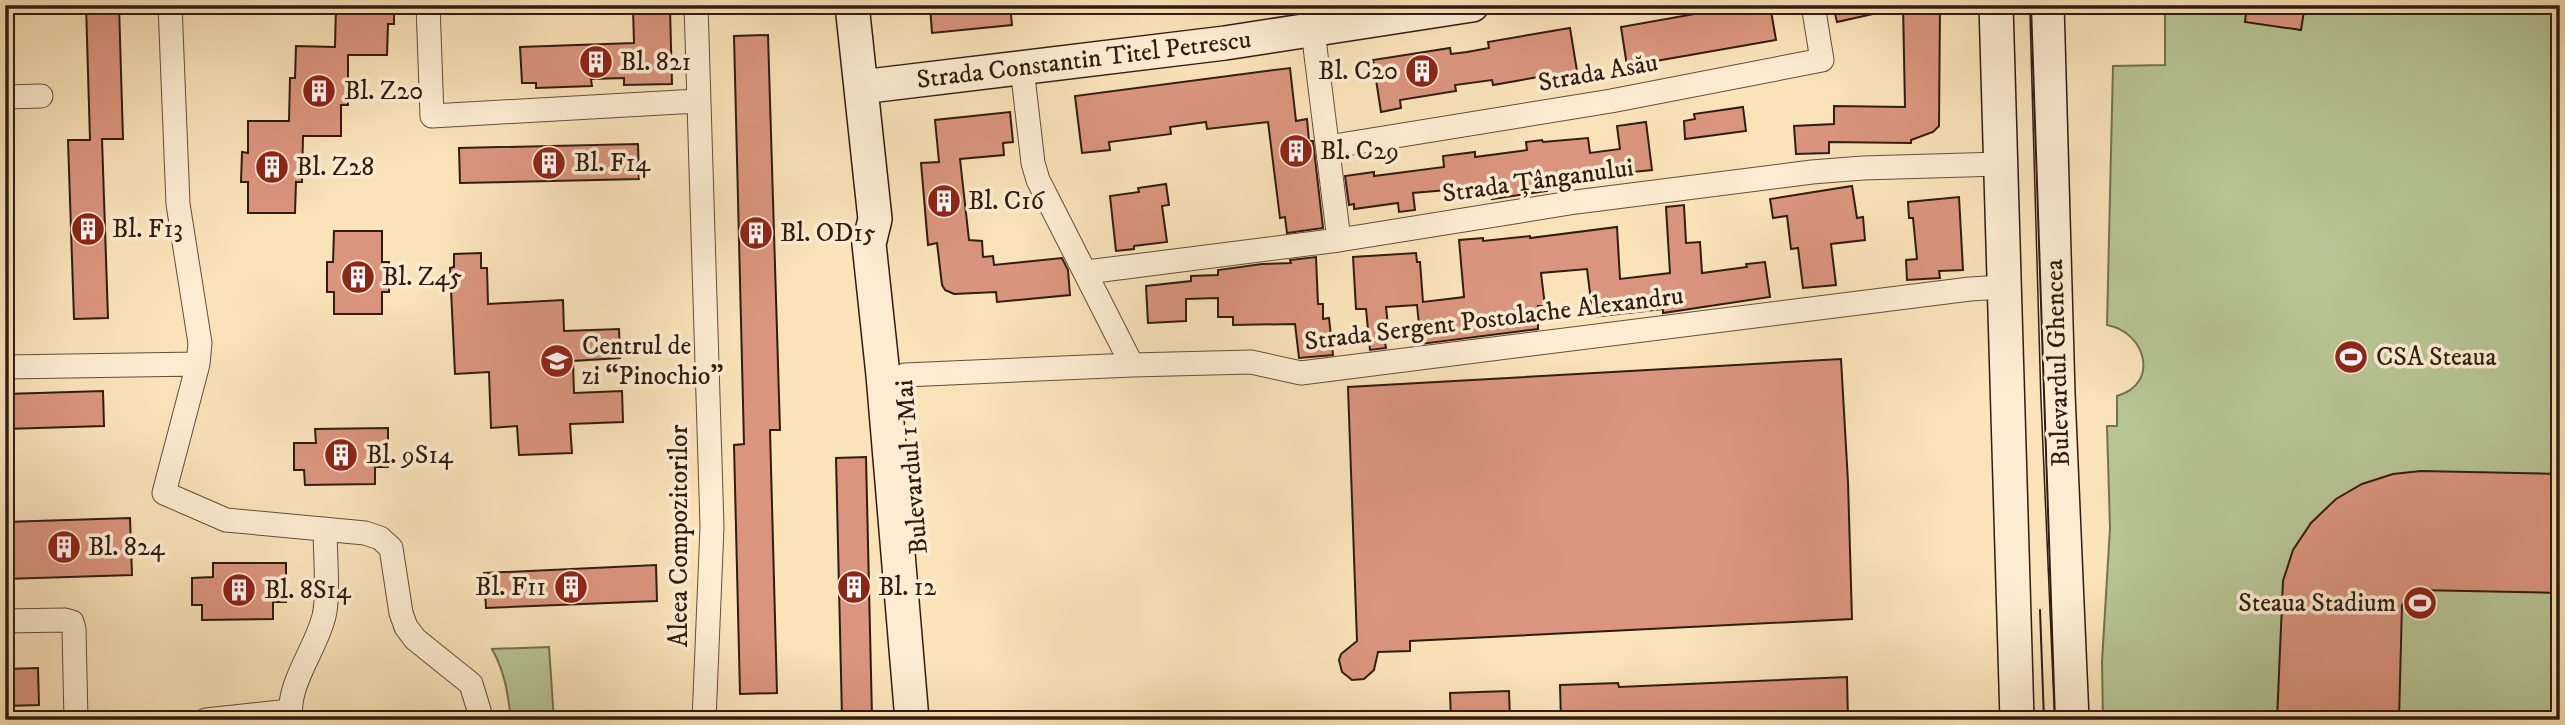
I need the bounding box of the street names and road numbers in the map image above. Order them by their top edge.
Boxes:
street label: Strada Constantin Titel Petrescu [915,23,1253,97]
street label: Strada Asău [1535,46,1661,100]
street label: Strada Țânganului [1440,151,1636,211]
street label: Bulevardul Ghencea [2038,259,2078,467]
street label: Strada Sergent Postolache Alexandru [1303,279,1685,359]
street label: Bulevardul 1 Mai [888,378,936,556]
street label: Aleea Compozitorilor [663,424,696,647]

